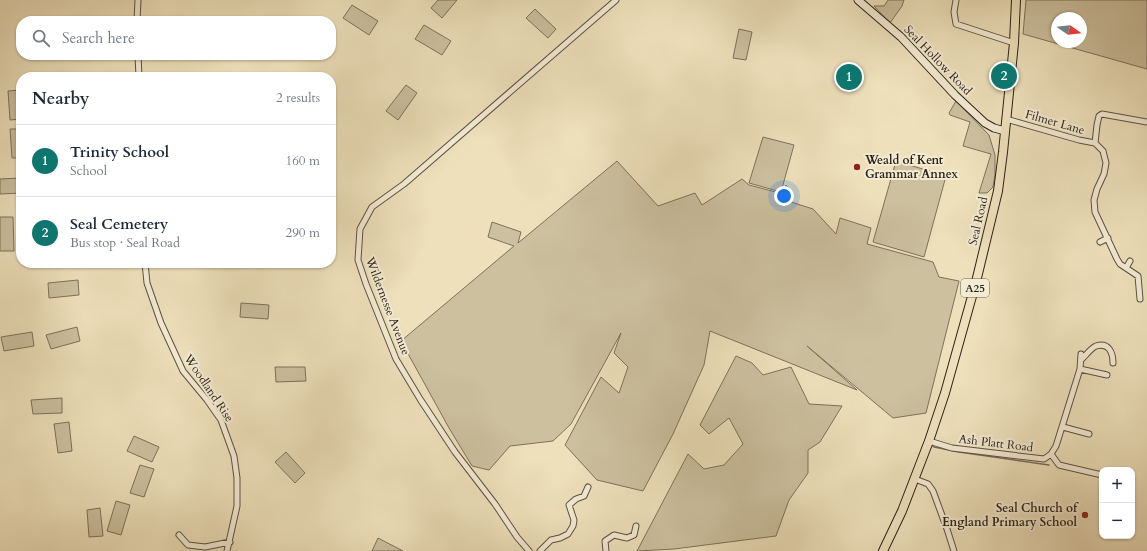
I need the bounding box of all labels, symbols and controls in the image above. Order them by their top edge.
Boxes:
north arrow [1051,12,1087,48]
search box [16,16,336,60]
street label: Seal Hollow Road [901,22,976,99]
icon: search [30,27,52,49]
text: Search here [62,28,135,48]
pin: 2 [991,61,1017,91]
pin: 1 [836,62,862,92]
text: Nearby [32,87,89,110]
text: 2 results [276,89,320,107]
street label: Filmer Lane [1023,106,1087,138]
text: Trinity School [70,142,169,162]
text: 1 [42,152,48,170]
text: 160 m [286,152,320,170]
place label: Weald of Kent Grammar Annex [864,152,958,182]
text: School [70,162,107,180]
marker: Weald of Kent Grammar Annex [852,162,862,172]
your location [774,186,794,206]
street label: Seal Road [965,195,991,247]
text: Seal Cemetery [70,214,168,234]
text: 2 [42,224,48,242]
text: 290 m [286,224,320,242]
text: Bus stop · Seal Road [70,234,180,252]
street label: Wildernesse Avenue [362,254,414,357]
road number: A25 [961,279,989,297]
street label: Woodland Rise [180,350,238,425]
street label: Ash Platt Road [958,430,1035,456]
map controls [1099,467,1135,539]
button: + [1099,467,1135,503]
place label: Seal Church of England Primary School [942,500,1079,530]
button: − [1099,503,1135,539]
marker: Seal Church of England Primary School [1080,510,1090,520]

